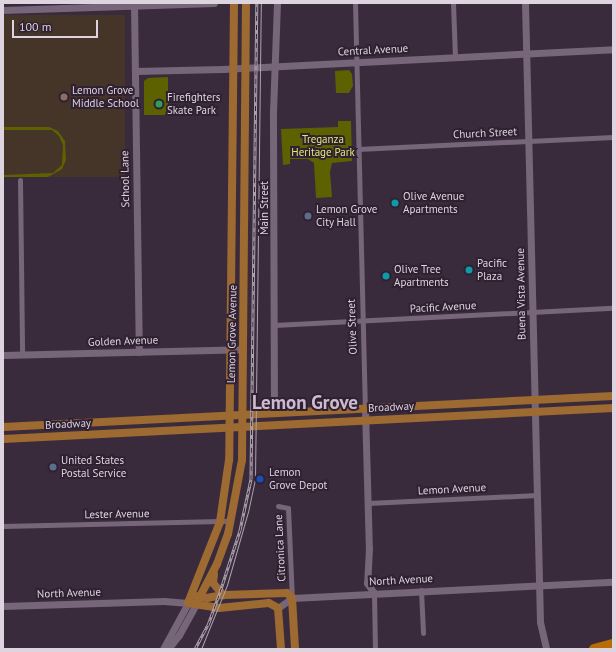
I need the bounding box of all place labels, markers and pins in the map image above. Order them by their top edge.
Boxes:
place label: Lemon Grove Middle School [72,84,139,110]
place label: Firefighters Skate Park [167,91,220,117]
marker: Lemon Grove Middle School [59,92,69,102]
marker: Firefighters Skate Park [154,99,164,109]
place label: Olive Avenue Apartments [403,190,465,216]
marker: Olive Avenue Apartments [390,198,400,208]
place label: Lemon Grove City Hall [316,203,377,229]
marker: Lemon Grove City Hall [303,211,313,221]
place label: Pacific Plaza [477,257,507,283]
place label: Olive Tree Apartments [394,263,449,289]
marker: Pacific Plaza [464,265,474,275]
marker: Olive Tree Apartments [381,271,391,281]
place label: United States Postal Service [61,454,126,480]
marker: United States Postal Service [48,462,58,472]
place label: Lemon Grove Depot [269,466,327,492]
marker: Lemon Grove Depot [254,473,266,485]

